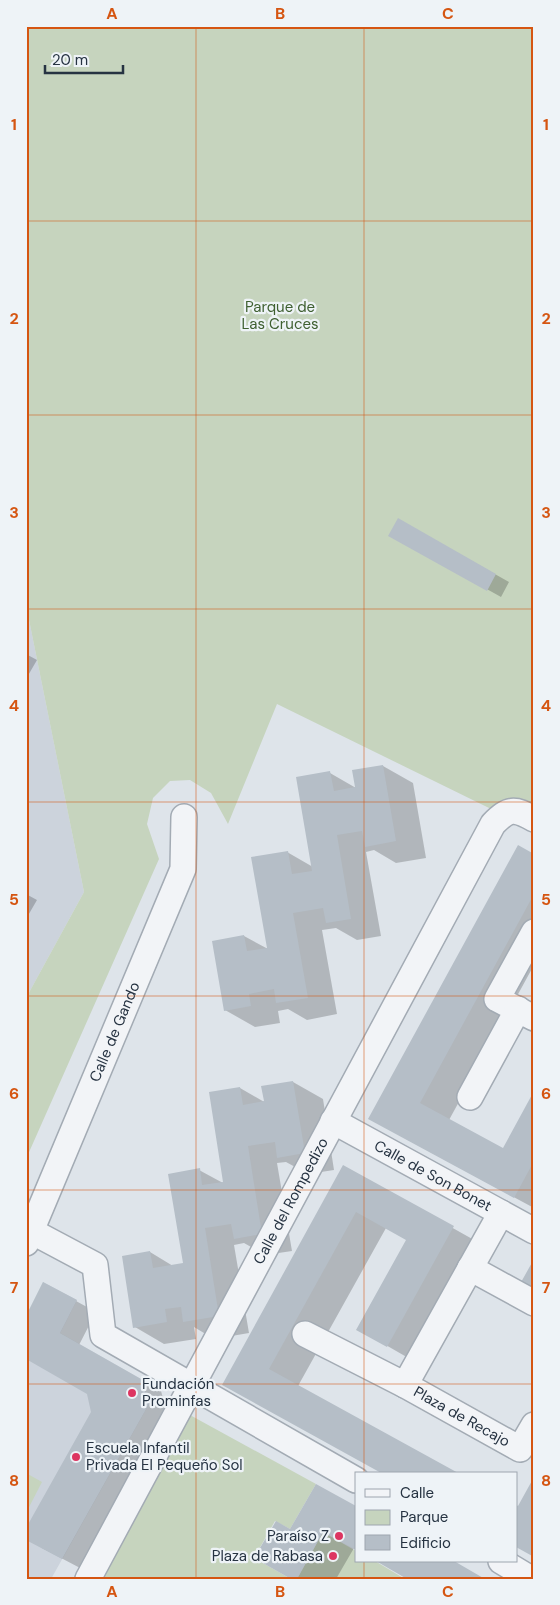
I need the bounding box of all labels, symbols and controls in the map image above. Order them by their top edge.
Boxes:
text: A [106,3,118,24]
text: B [275,3,285,24]
text: C [442,3,454,24]
scale bar [45,42,122,74]
text: 20 m [52,50,88,70]
text: 1 [11,114,17,135]
text: 1 [543,114,549,135]
park label: Parque de Las Cruces [241,297,319,334]
text: 2 [9,308,19,329]
text: 2 [541,308,551,329]
text: 3 [9,502,19,523]
text: 3 [541,502,551,523]
text: 4 [9,695,19,716]
text: 4 [541,695,551,716]
text: 5 [9,889,19,910]
text: 5 [541,889,551,910]
street label: Calle de Gando [85,979,145,1085]
text: 6 [9,1083,19,1104]
text: 6 [541,1083,551,1104]
street label: Calle del Rompedizo [249,1134,333,1268]
street label: Calle de Son Bonet [371,1135,495,1216]
text: 7 [10,1277,19,1298]
text: 7 [542,1277,551,1298]
place label: Fundación Prominfas [142,1374,214,1411]
street label: Plaza de Recajo [410,1382,514,1452]
marker: Fundación Prominfas [126,1387,138,1399]
place label: Escuela Infantil Privada El Pequeño Sol [86,1438,243,1475]
marker: Escuela Infantil Privada El Pequeño Sol [70,1451,82,1463]
text: 8 [9,1470,19,1491]
text: 8 [541,1470,551,1491]
legend [355,1472,518,1562]
text: Calle [400,1483,434,1503]
text: Parque [400,1507,448,1527]
place label: Paraíso Z [267,1526,329,1546]
marker: Paraíso Z [333,1530,345,1542]
text: Edificio [400,1533,451,1553]
place label: Plaza de Rabasa [212,1546,323,1566]
marker: Plaza de Rabasa [327,1550,339,1562]
text: A [106,1581,118,1602]
text: B [275,1581,285,1602]
text: C [442,1581,454,1602]

